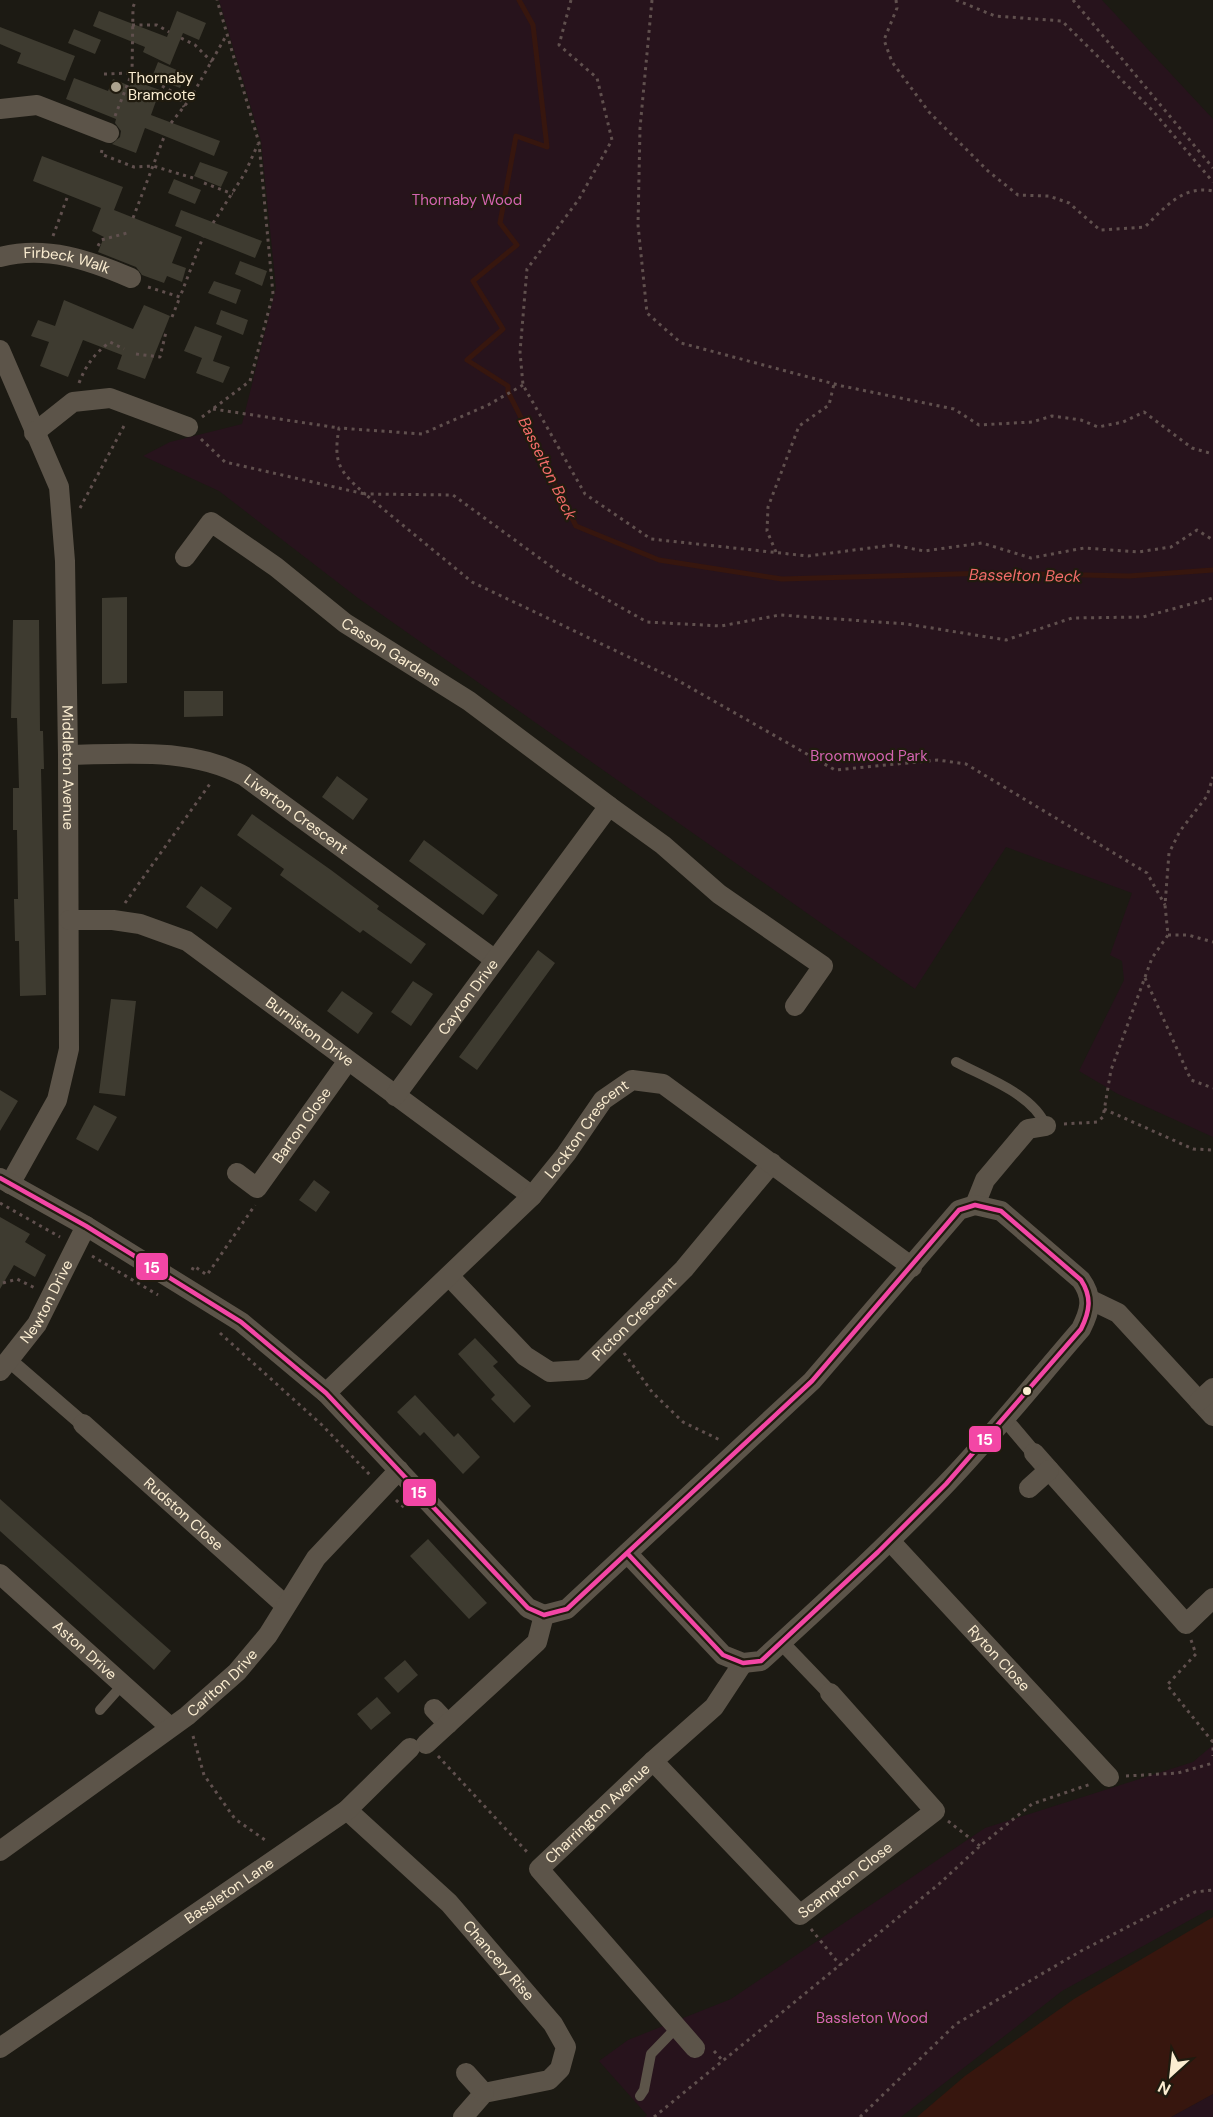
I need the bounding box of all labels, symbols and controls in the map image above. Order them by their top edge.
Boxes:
place label: Thornaby Bramcote [128,68,196,105]
marker: Thornaby Bramcote [109,80,123,94]
park label: Thornaby Wood [412,190,522,210]
street label: Firbeck Walk [23,243,113,279]
water label: Basselton Beck [513,413,582,524]
water label: Basselton Beck [969,564,1082,587]
street label: Casson Gardens [337,613,445,691]
street label: Middleton Avenue [57,705,78,830]
park label: Broomwood Park [810,746,928,766]
street label: Liverton Crescent [240,769,352,859]
street label: Cayton Drive [433,955,503,1039]
street label: Burniston Drive [261,992,358,1071]
street label: Lockton Crescent [540,1075,633,1183]
street label: Barton Close [268,1083,336,1167]
line badge: 15 [135,1252,169,1281]
street label: Newton Drive [15,1256,78,1348]
text: 15 [144,1257,160,1278]
street label: Picton Crescent [588,1272,681,1365]
unlabelled marker [1021,1385,1033,1397]
line badge: 15 [968,1425,1002,1453]
text: 15 [977,1429,993,1450]
street label: Rudston Close [139,1473,228,1555]
line badge: 15 [402,1478,437,1507]
text: 15 [411,1482,427,1503]
street label: Aston Drive [48,1616,121,1684]
street label: Ryton Close [963,1621,1035,1696]
street label: Carlton Drive [183,1645,262,1721]
street label: Charrington Avenue [541,1759,654,1868]
street label: Scampton Close [794,1837,897,1923]
street label: Bassleton Lane [181,1853,278,1929]
street label: Chancery Rise [458,1916,539,2005]
park label: Bassleton Wood [816,2008,928,2028]
north arrow [1141,2045,1201,2105]
text: N [1154,2076,1174,2100]

